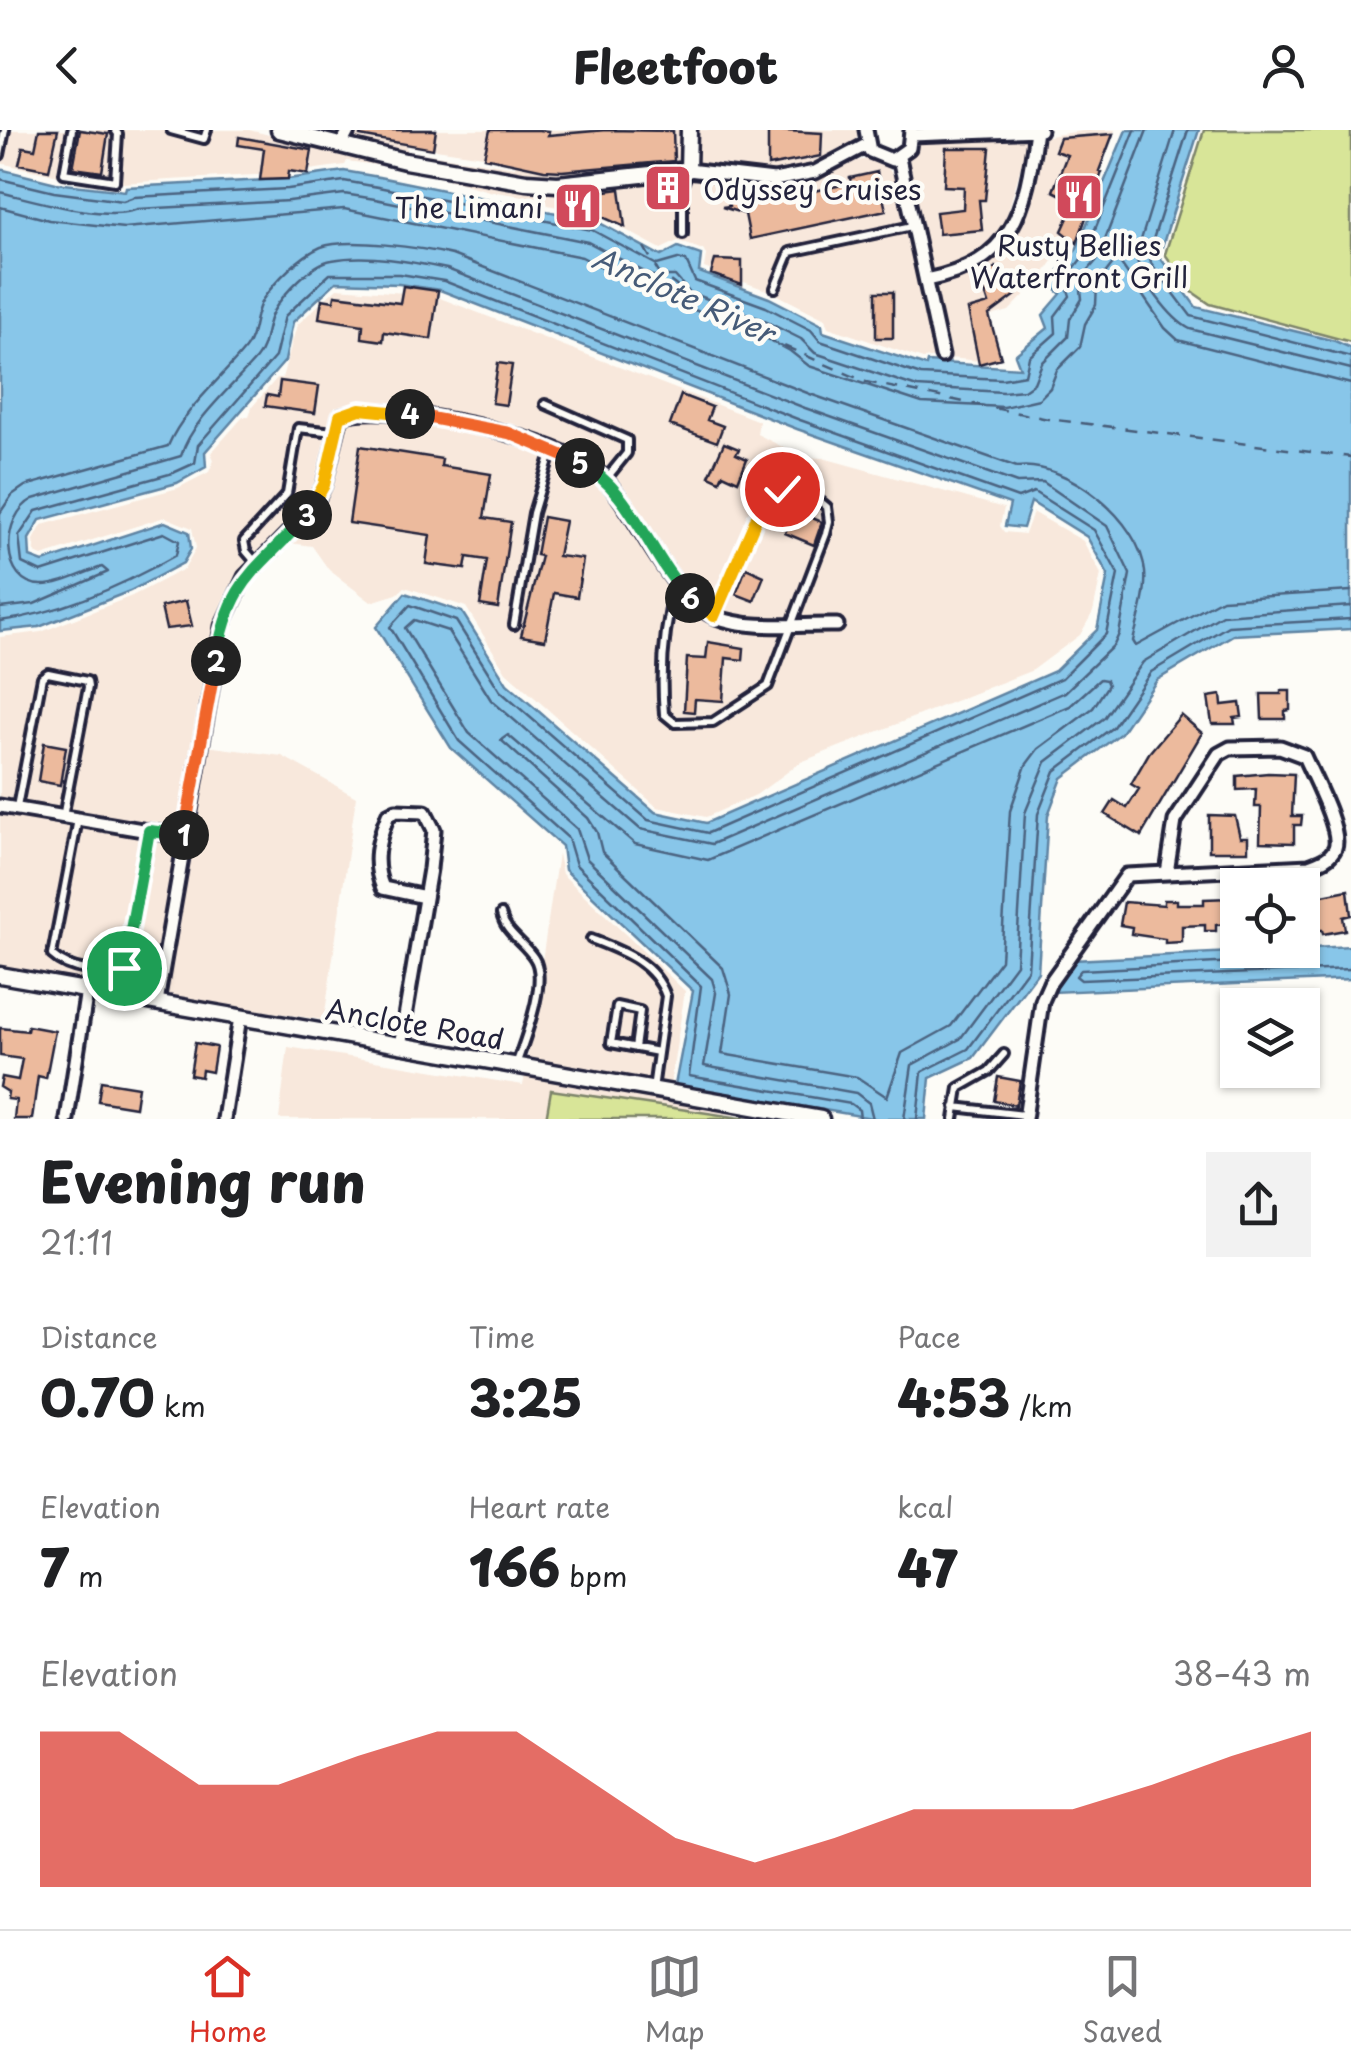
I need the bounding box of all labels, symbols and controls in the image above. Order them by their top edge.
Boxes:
text: Fleetfoot [573,31,778,99]
icon: back [40,38,95,93]
icon: person [1256,38,1311,93]
building icon: Odyssey Cruises [642,162,694,214]
place label: Odyssey Cruises [703,167,921,210]
restaurant icon: Rusty Bellies Waterfront Grill [1053,171,1105,223]
restaurant icon: The Limani [552,180,604,232]
place label: The Limani [395,185,543,228]
place label: Rusty Bellies Waterfront Grill [970,223,1188,298]
water label: Anclote River [586,234,786,356]
pin: 4 [385,389,435,439]
text: 4 [400,392,420,435]
pin: 5 [555,438,605,488]
text: 5 [571,441,589,484]
pin [740,447,825,532]
icon: check [755,462,810,517]
pin: 3 [282,490,332,540]
text: 3 [298,493,316,536]
pin: 6 [665,573,715,623]
text: 6 [680,576,700,619]
pin: 2 [191,636,241,686]
text: 2 [206,639,226,682]
pin: 1 [159,810,209,860]
text: 1 [177,813,191,856]
map controls [1220,868,1320,1088]
button: locate [1220,868,1320,968]
pin [82,926,167,1011]
icon: arrive [97,941,152,996]
street label: Anclote Road [322,986,508,1060]
button: layers [1220,988,1320,1088]
text: Evening run [40,1139,366,1222]
button: share [1206,1152,1311,1257]
text: 21:11 [40,1218,113,1266]
text: Distance [40,1315,158,1358]
text: Time [469,1315,535,1358]
text: Pace [897,1315,961,1358]
text: 0.70 [40,1358,155,1434]
text: 3:25 [469,1358,583,1434]
text: 4:53 [897,1358,1010,1434]
text: km [155,1384,206,1427]
text: /km [1010,1384,1073,1427]
text: Elevation [40,1485,161,1528]
text: Heart rate [469,1485,610,1528]
text: kcal [897,1485,953,1528]
text: 7 [40,1528,69,1604]
text: 166 [469,1528,560,1604]
text: 47 [897,1528,957,1604]
text: m [69,1554,103,1597]
text: bpm [560,1554,627,1597]
text: Elevation [40,1649,178,1697]
text: 38–43 m [1173,1649,1311,1697]
tab: Home [189,1949,267,2052]
tab: Map [645,1949,705,2052]
tab: Saved [1083,1949,1162,2052]

